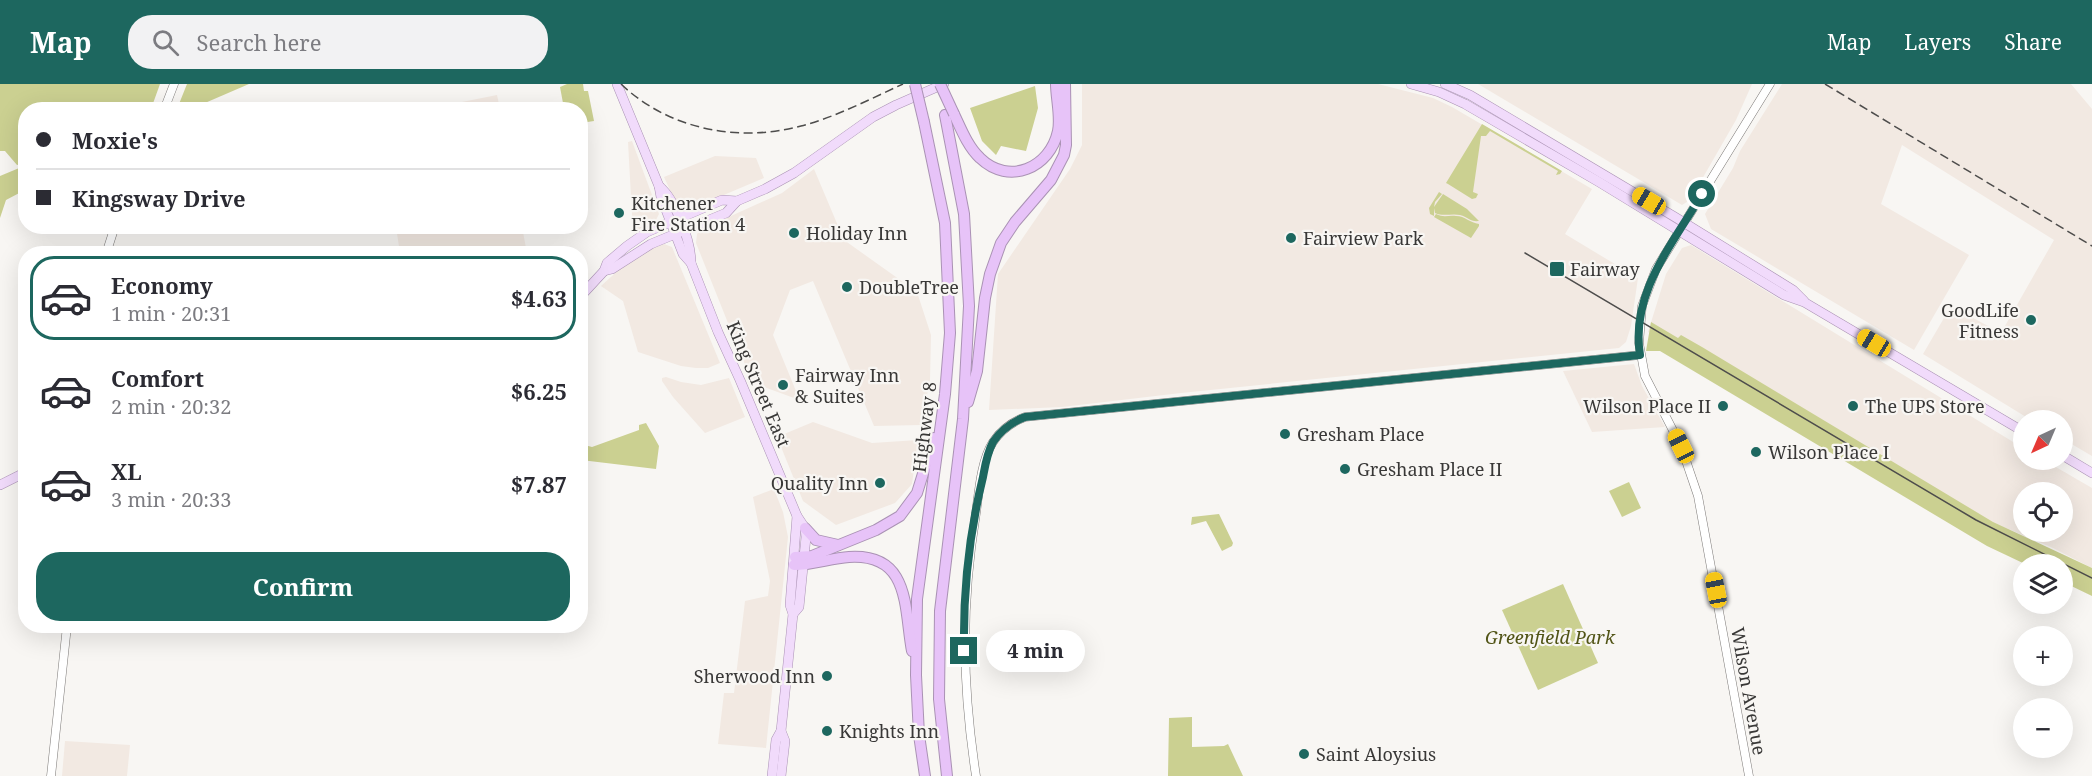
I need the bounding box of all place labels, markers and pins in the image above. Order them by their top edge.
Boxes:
place label: Kitchener Fire Station 4 [631,191,745,236]
marker: Kitchener Fire Station 4 [612,206,626,220]
place label: Holiday Inn [806,221,908,245]
marker: Holiday Inn [787,226,801,240]
place label: Fairview Park [1303,226,1424,250]
marker: Fairview Park [1284,231,1298,245]
place label: Fairway [1570,257,1641,281]
marker: Fairway [1548,260,1566,278]
place label: DoubleTree [859,275,959,299]
marker: DoubleTree [840,280,854,294]
place label: GoodLife Fitness [1941,298,2019,343]
marker: GoodLife Fitness [2024,313,2038,327]
place label: Fairway Inn & Suites [795,363,900,408]
marker: Fairway Inn & Suites [776,378,790,392]
place label: Wilson Place II [1583,394,1711,418]
place label: The UPS Store [1865,394,1985,418]
marker: Wilson Place II [1716,399,1730,413]
marker: The UPS Store [1846,399,1860,413]
place label: Gresham Place [1297,422,1424,446]
marker: Gresham Place [1278,427,1292,441]
place label: Wilson Place I [1768,440,1889,464]
marker: Wilson Place I [1749,445,1763,459]
place label: Gresham Place II [1357,457,1502,481]
marker: Gresham Place II [1338,462,1352,476]
place label: Quality Inn [771,471,868,495]
marker: Quality Inn [873,476,887,490]
place label: Sherwood Inn [694,664,815,688]
marker: Sherwood Inn [820,669,834,683]
place label: Knights Inn [839,719,939,743]
marker: Knights Inn [820,724,834,738]
place label: Saint Aloysius [1316,742,1436,766]
marker: Saint Aloysius [1297,747,1311,761]

